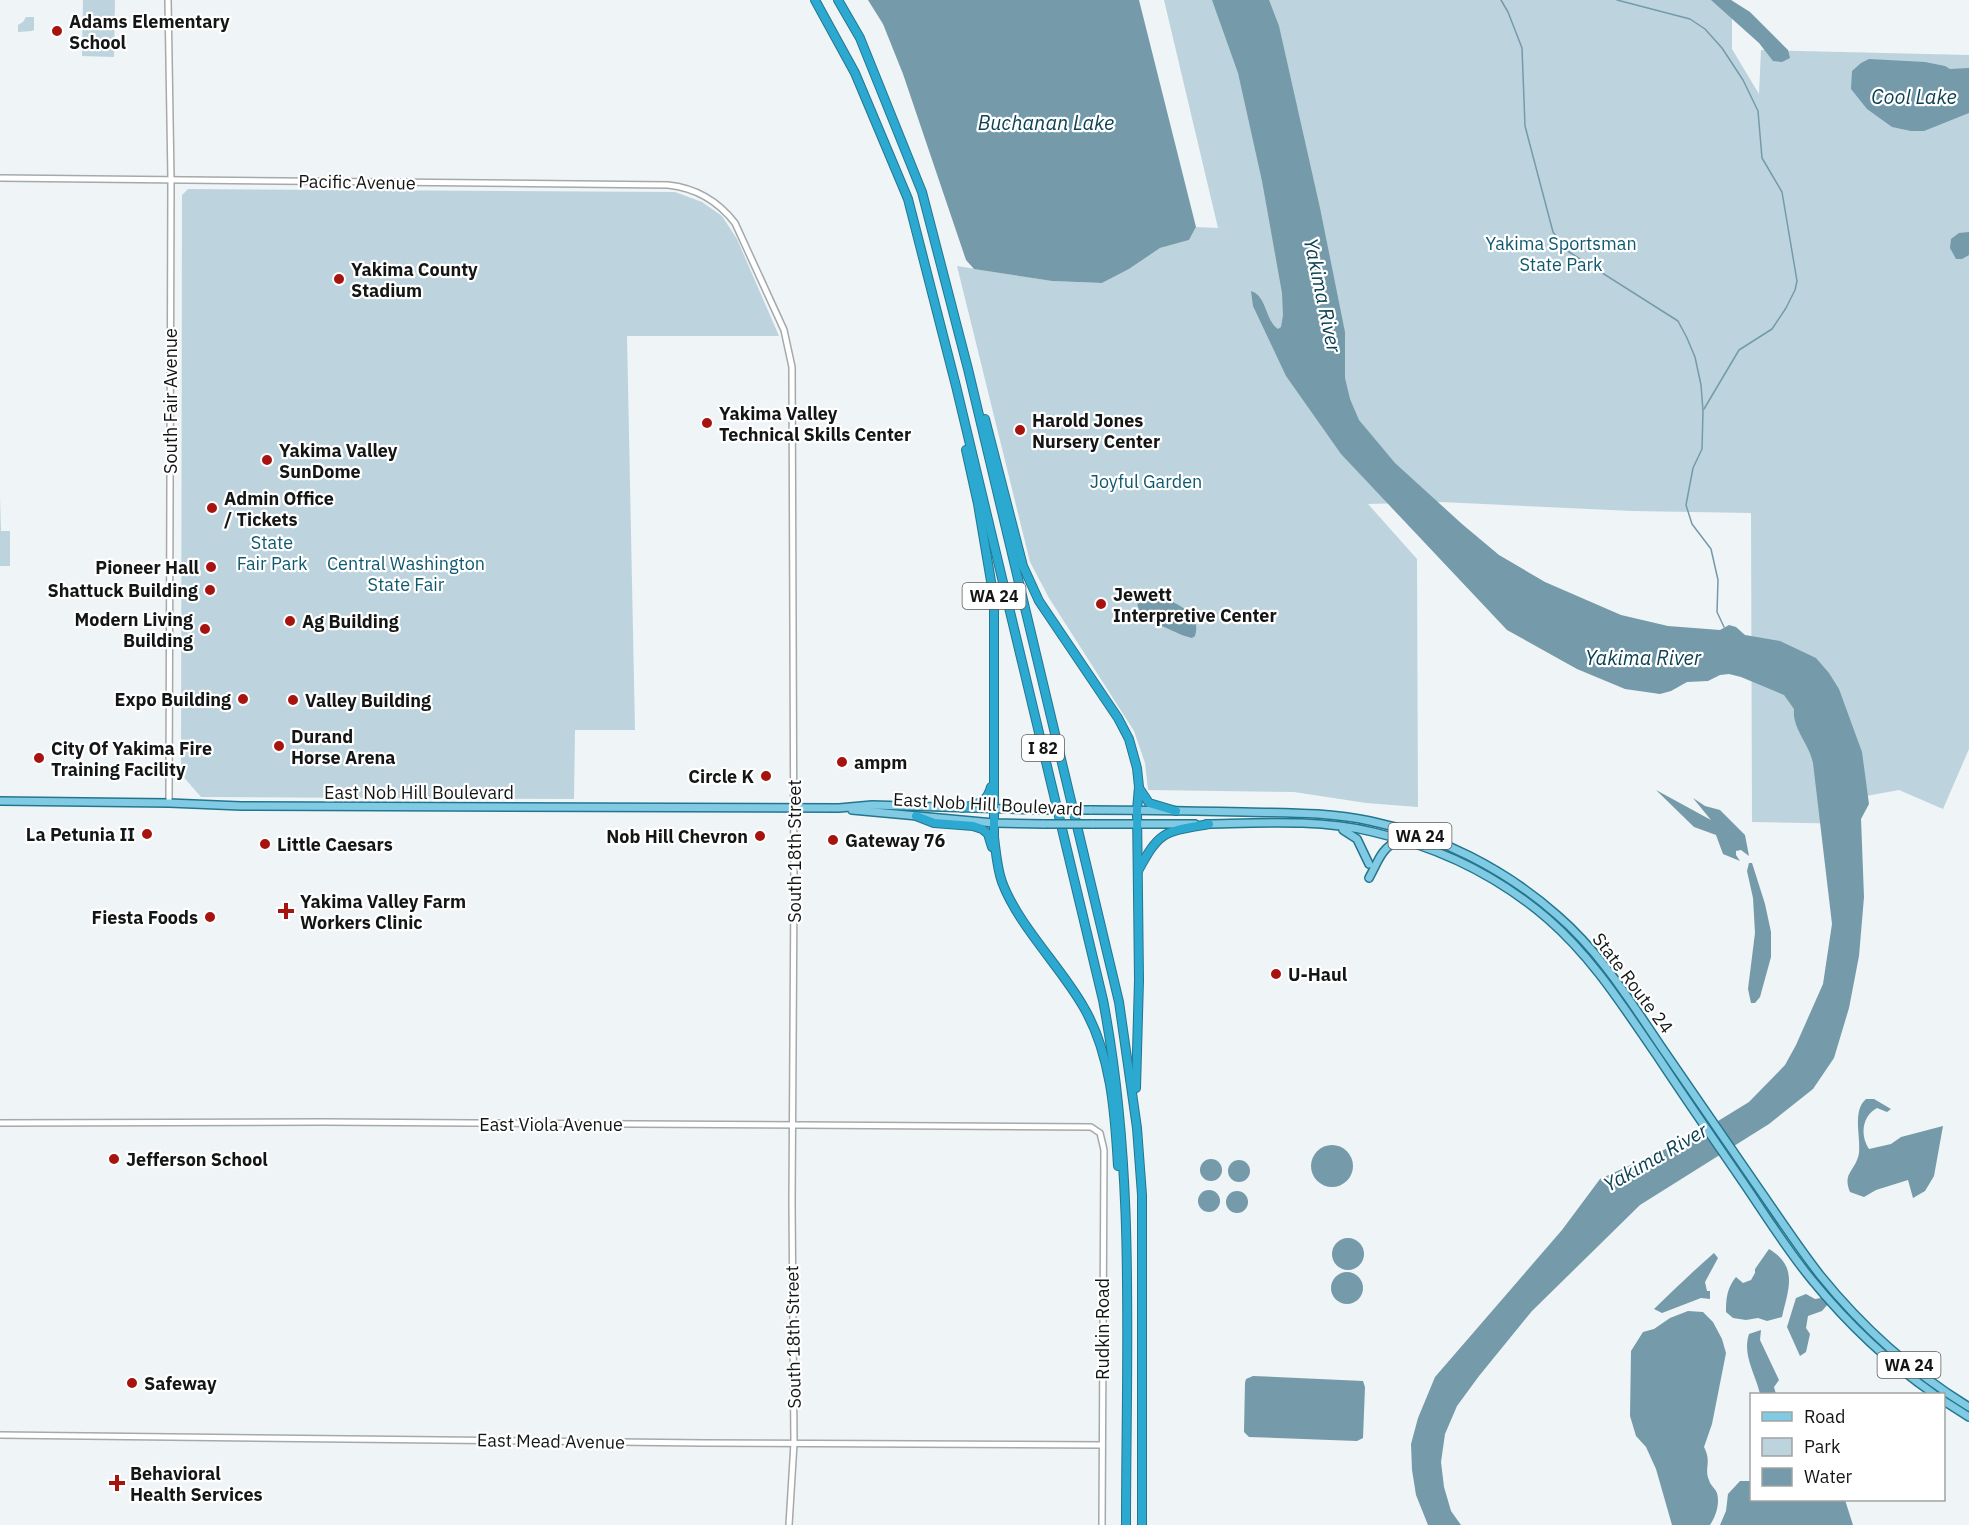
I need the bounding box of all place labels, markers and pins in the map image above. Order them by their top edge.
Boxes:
place label: Adams Elementary School [69,10,230,54]
marker: Adams Elementary School [50,24,64,38]
place label: Yakima County Stadium [351,258,478,302]
marker: Yakima County Stadium [332,272,346,286]
place label: Yakima Valley Technical Skills Center [719,402,911,446]
place label: Harold Jones Nursery Center [1032,409,1160,453]
marker: Yakima Valley Technical Skills Center [700,416,714,430]
marker: Harold Jones Nursery Center [1013,423,1027,437]
place label: Yakima Valley SunDome [279,439,398,483]
marker: Yakima Valley SunDome [260,453,274,467]
place label: Admin Office / Tickets [224,487,334,531]
marker: Admin Office / Tickets [205,501,219,515]
place label: Pioneer Hall [95,556,200,579]
marker: Pioneer Hall [204,560,218,574]
place label: Shattuck Building [47,579,198,602]
marker: Shattuck Building [203,583,217,597]
place label: Jewett Interpretive Center [1113,583,1277,627]
marker: Jewett Interpretive Center [1094,597,1108,611]
place label: Modern Living Building [75,608,193,652]
place label: Ag Building [302,610,399,633]
marker: Ag Building [283,614,297,628]
marker: Modern Living Building [198,622,212,636]
place label: Expo Building [115,688,231,711]
place label: Valley Building [305,689,431,712]
marker: Expo Building [236,692,250,706]
marker: Valley Building [286,693,300,707]
place label: Durand Horse Arena [291,725,396,769]
place label: City Of Yakima Fire Training Facility [51,737,212,781]
marker: Durand Horse Arena [272,739,286,753]
marker: City Of Yakima Fire Training Facility [32,751,46,765]
place label: ampm [854,751,907,774]
marker: ampm [835,755,849,769]
place label: Circle K [688,765,754,788]
marker: Circle K [759,769,773,783]
place label: La Petunia II [26,823,135,846]
place label: Nob Hill Chevron [606,825,748,848]
marker: La Petunia II [140,827,154,841]
marker: Nob Hill Chevron [753,829,767,843]
place label: Gateway 76 [845,829,946,852]
place label: Little Caesars [277,833,393,856]
marker: Gateway 76 [826,833,840,847]
marker: Little Caesars [258,837,272,851]
place label: Yakima Valley Farm Workers Clinic [300,890,466,934]
marker: Yakima Valley Farm Workers Clinic [277,902,295,920]
place label: Fiesta Foods [92,906,198,929]
marker: Fiesta Foods [203,910,217,924]
place label: U-Haul [1288,963,1348,986]
marker: U-Haul [1269,967,1283,981]
place label: Jefferson School [126,1148,268,1171]
marker: Jefferson School [107,1152,121,1166]
place label: Safeway [144,1372,217,1395]
marker: Safeway [125,1376,139,1390]
place label: Behavioral Health Services [130,1462,263,1506]
marker: Behavioral Health Services [108,1474,126,1492]

